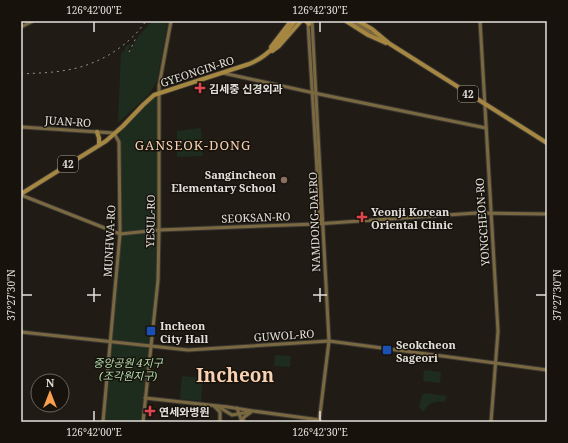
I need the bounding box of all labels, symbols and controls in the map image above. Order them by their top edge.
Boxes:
text: 126°42'00"E [66,3,122,17]
text: 126°42'30"E [292,3,348,17]
street label: GYEONGIN-RO [158,52,236,90]
place label: 김세중 신경외과 [209,81,283,96]
marker: 김세중 신경외과 [194,82,206,94]
road number: 42 [458,86,478,102]
street label: JUAN-RO [43,112,92,130]
district label: GANSEOK-DONG [135,136,251,154]
road number: 42 [58,156,78,172]
place label: Sangincheon Elementary School [171,167,277,195]
street label: NAMDONG-DAERO [305,172,323,272]
marker: Sangincheon Elementary School [279,175,289,185]
street label: YONGCHEON-RO [471,177,493,268]
street label: YESUL-RO [142,194,158,249]
street label: MUNHWA-RO [100,204,118,278]
place label: Yeonji Korean Oriental Clinic [371,204,453,232]
street label: SEOKSAN-RO [221,208,291,226]
marker: Yeonji Korean Oriental Clinic [356,211,368,223]
text: 37°27'30"N [4,269,18,321]
text: 37°27'30"N [550,269,564,321]
place label: Incheon City Hall [160,318,208,346]
marker: Incheon City Hall [145,325,157,337]
street label: GUWOL-RO [253,325,315,345]
place label: Seokcheon Sageori [396,337,456,365]
marker: Seokcheon Sageori [381,344,393,356]
park label: 중앙공원 4지구 (조각원지구) [93,355,164,383]
district label: Incheon [196,362,274,388]
north arrow [30,373,70,413]
text: N [46,375,55,390]
place label: 연세와병원 [159,404,210,419]
marker: 연세와병원 [144,405,156,417]
text: 126°42'00"E [66,425,122,439]
text: 126°42'30"E [292,425,348,439]

